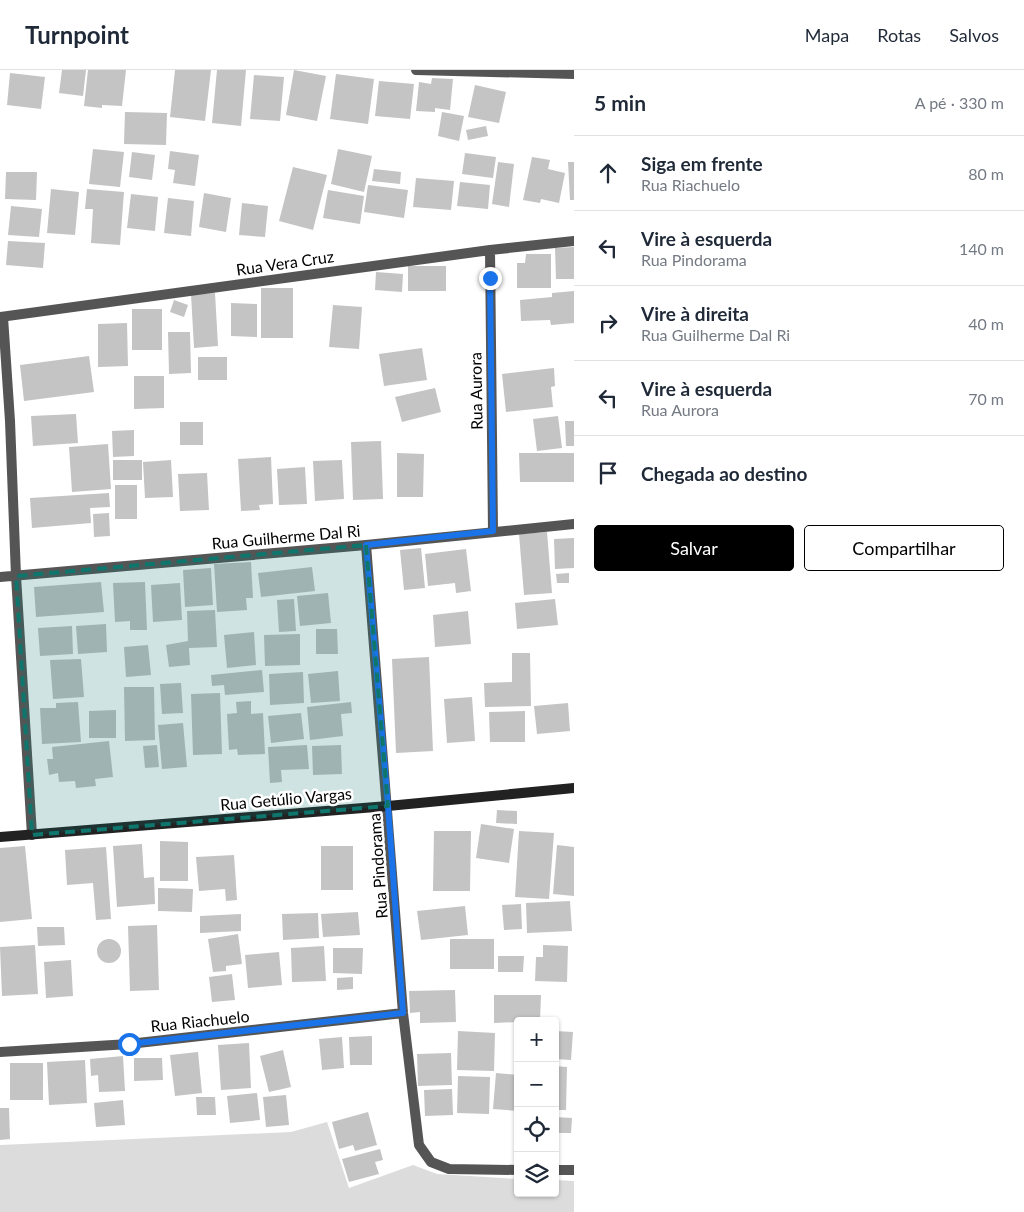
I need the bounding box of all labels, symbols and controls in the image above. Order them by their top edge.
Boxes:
text: Turnpoint [25,20,129,49]
text: Mapa [805,24,849,46]
text: Rotas [877,24,921,46]
text: Salvos [949,24,999,46]
text: 5 min [594,90,646,115]
text: A pé · 330 m [915,93,1004,112]
text: Siga em frente [641,152,763,175]
icon: ahead [594,159,622,187]
text: 80 m [968,164,1004,183]
text: Rua Riachuelo [641,175,740,194]
text: Vire à esquerda [641,227,772,250]
icon: left [594,234,622,262]
text: 140 m [959,239,1004,258]
street label: Rua Vera Cruz [235,246,335,279]
text: Rua Pindorama [641,250,747,269]
route end [479,267,502,290]
text: Vire à direita [641,302,749,325]
icon: right [594,309,622,337]
text: 40 m [968,314,1004,333]
text: Rua Guilherme Dal Ri [641,325,790,344]
street label: Rua Aurora [465,352,486,430]
text: Vire à esquerda [641,377,772,400]
icon: left [594,384,622,412]
text: 70 m [968,389,1004,408]
text: Rua Aurora [641,400,719,419]
icon: arrive [594,459,622,487]
text: Chegada ao destino [641,462,807,485]
street label: Rua Guilherme Dal Ri [211,521,361,552]
button: Salvar [594,525,794,571]
button: Compartilhar [804,525,1004,571]
street label: Rua Getúlio Vargas [219,783,353,814]
street label: Rua Pindorama [364,813,391,919]
street label: Rua Riachuelo [150,1006,250,1035]
map controls [514,1017,559,1197]
button: + [514,1017,559,1062]
route start [118,1033,141,1056]
button: − [514,1062,559,1107]
button: locate [514,1107,559,1152]
button: layers [514,1152,559,1197]

